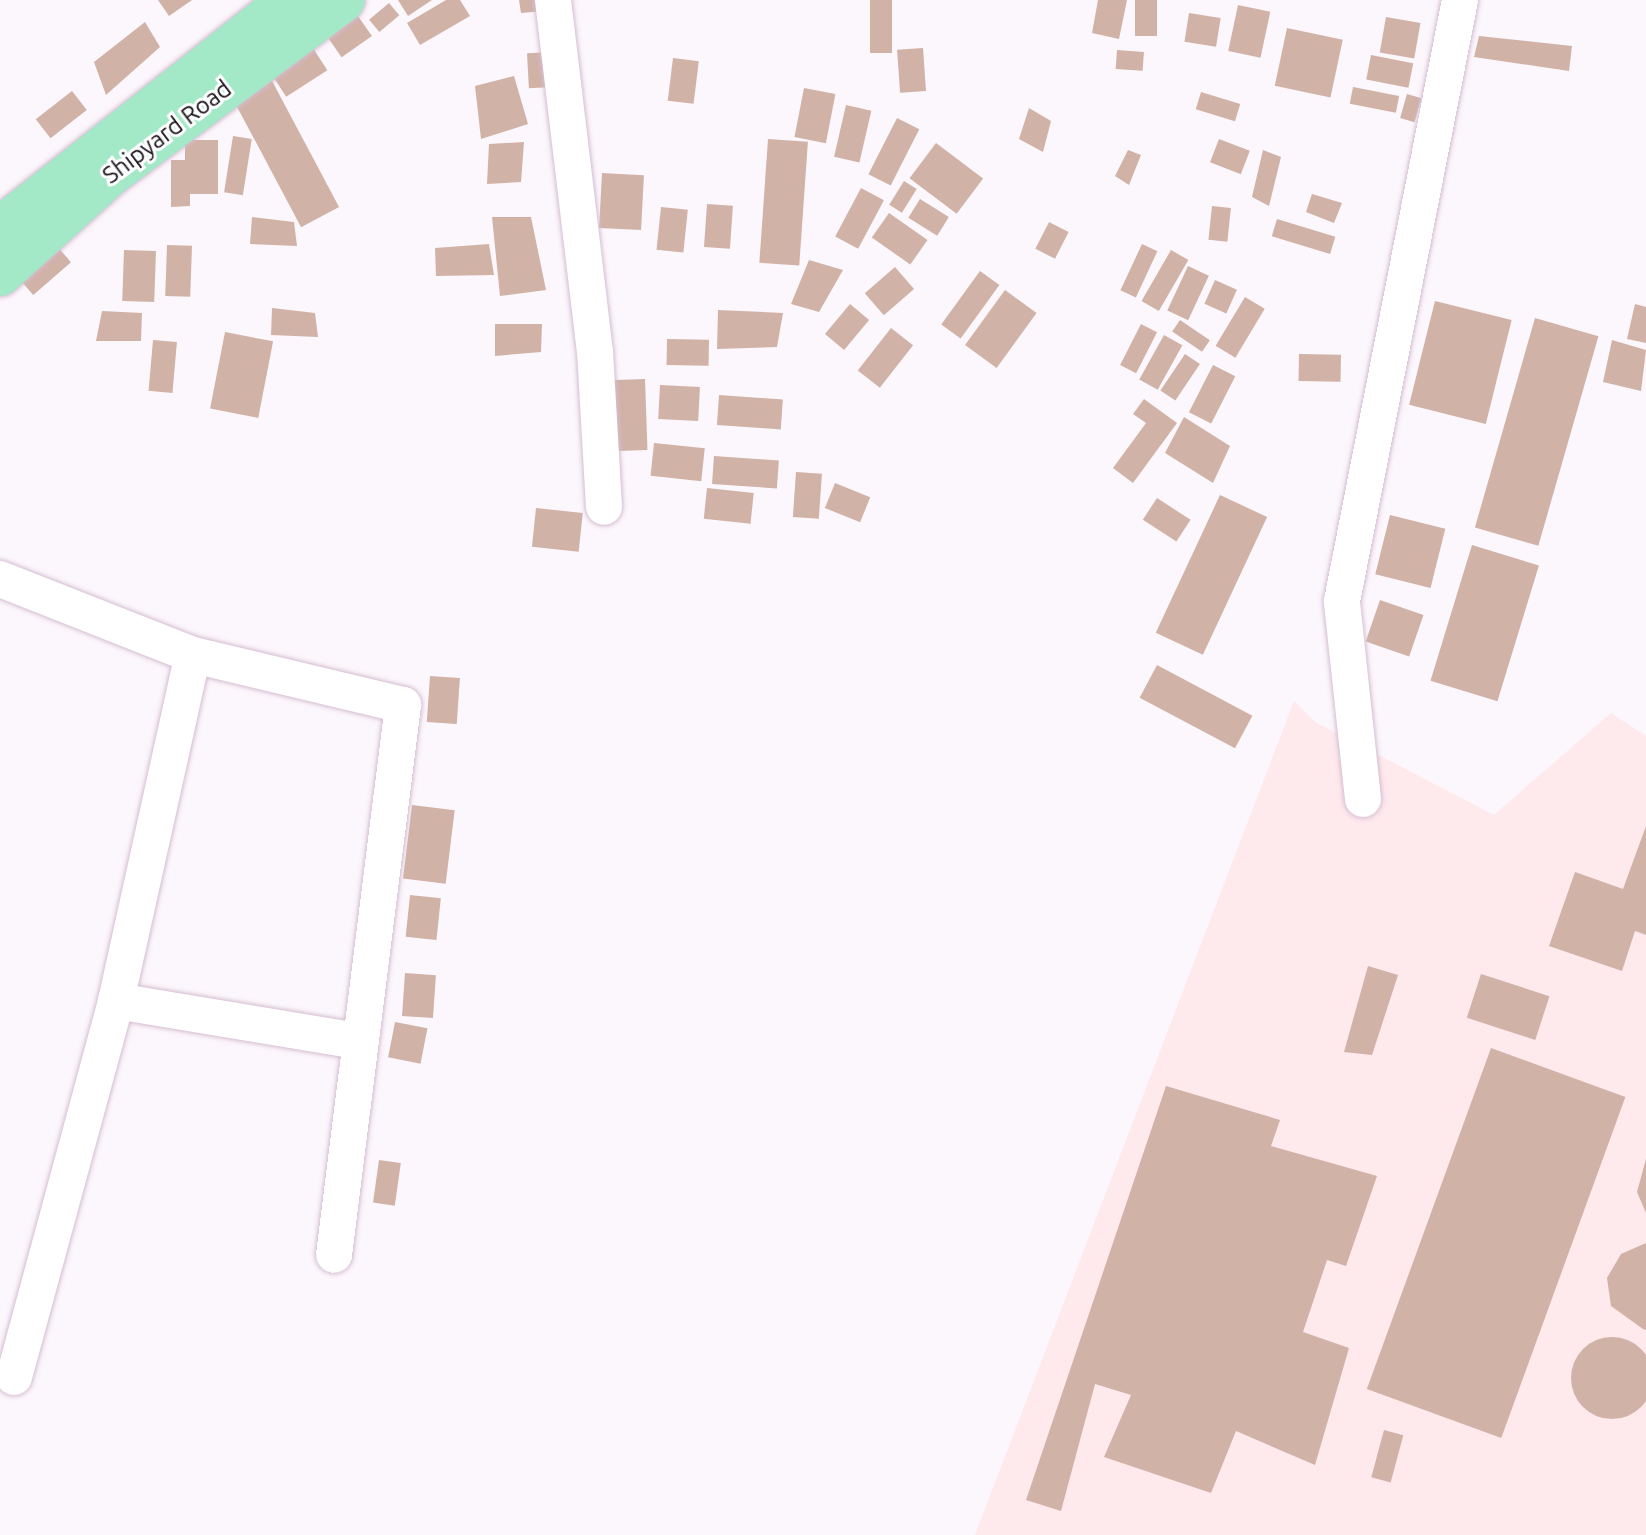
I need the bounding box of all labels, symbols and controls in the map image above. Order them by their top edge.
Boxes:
street label: Shipyard Road [97,74,237,190]

